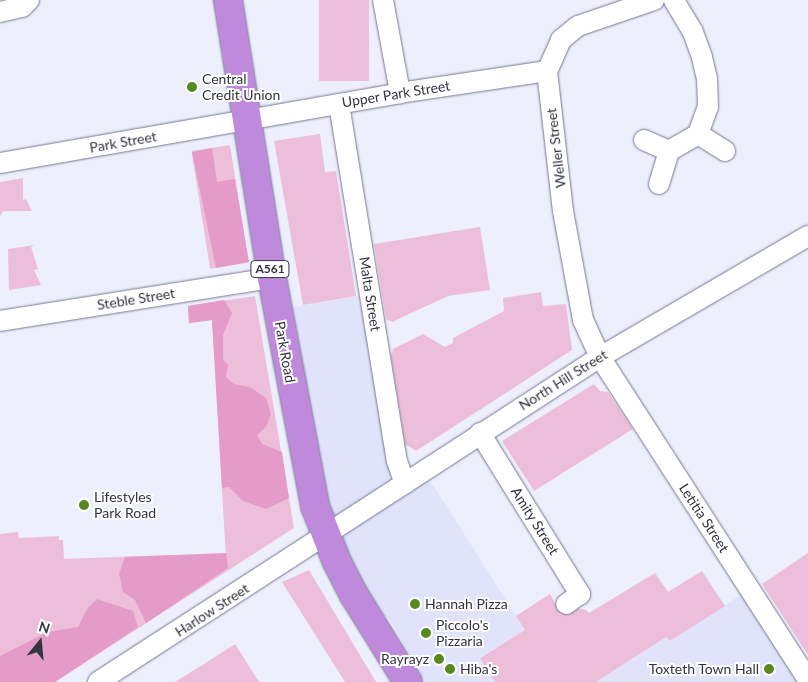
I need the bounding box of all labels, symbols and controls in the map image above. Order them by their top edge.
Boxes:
place label: Central Credit Union [202,71,280,104]
street label: Upper Park Street [341,77,451,111]
marker: Central Credit Union [186,81,198,93]
street label: Weller Street [543,107,569,189]
street label: Park Street [88,128,158,156]
street label: Malta Street [356,255,384,333]
road number: A561 [250,260,290,278]
street label: Steble Street [96,285,176,313]
street label: Park Road [271,320,299,384]
street label: North Hill Street [516,346,610,414]
street label: Letitia Street [676,480,732,556]
street label: Amity Street [507,484,563,558]
place label: Lifestyles Park Road [94,489,156,522]
marker: Lifestyles Park Road [78,499,90,511]
street label: Harlow Street [172,580,252,640]
place label: Hannah Pizza [425,596,508,612]
marker: Hannah Pizza [409,598,421,610]
north arrow [15,617,65,667]
text: N [37,617,52,637]
place label: Piccolo's Pizzaria [436,617,489,650]
marker: Piccolo's Pizzaria [420,627,432,639]
place label: Rayrayz [381,651,429,667]
marker: Rayrayz [433,653,445,665]
place label: Hiba's [460,661,497,677]
place label: Toxteth Town Hall [648,661,759,677]
marker: Hiba's [444,663,456,675]
marker: Toxteth Town Hall [763,663,775,675]

